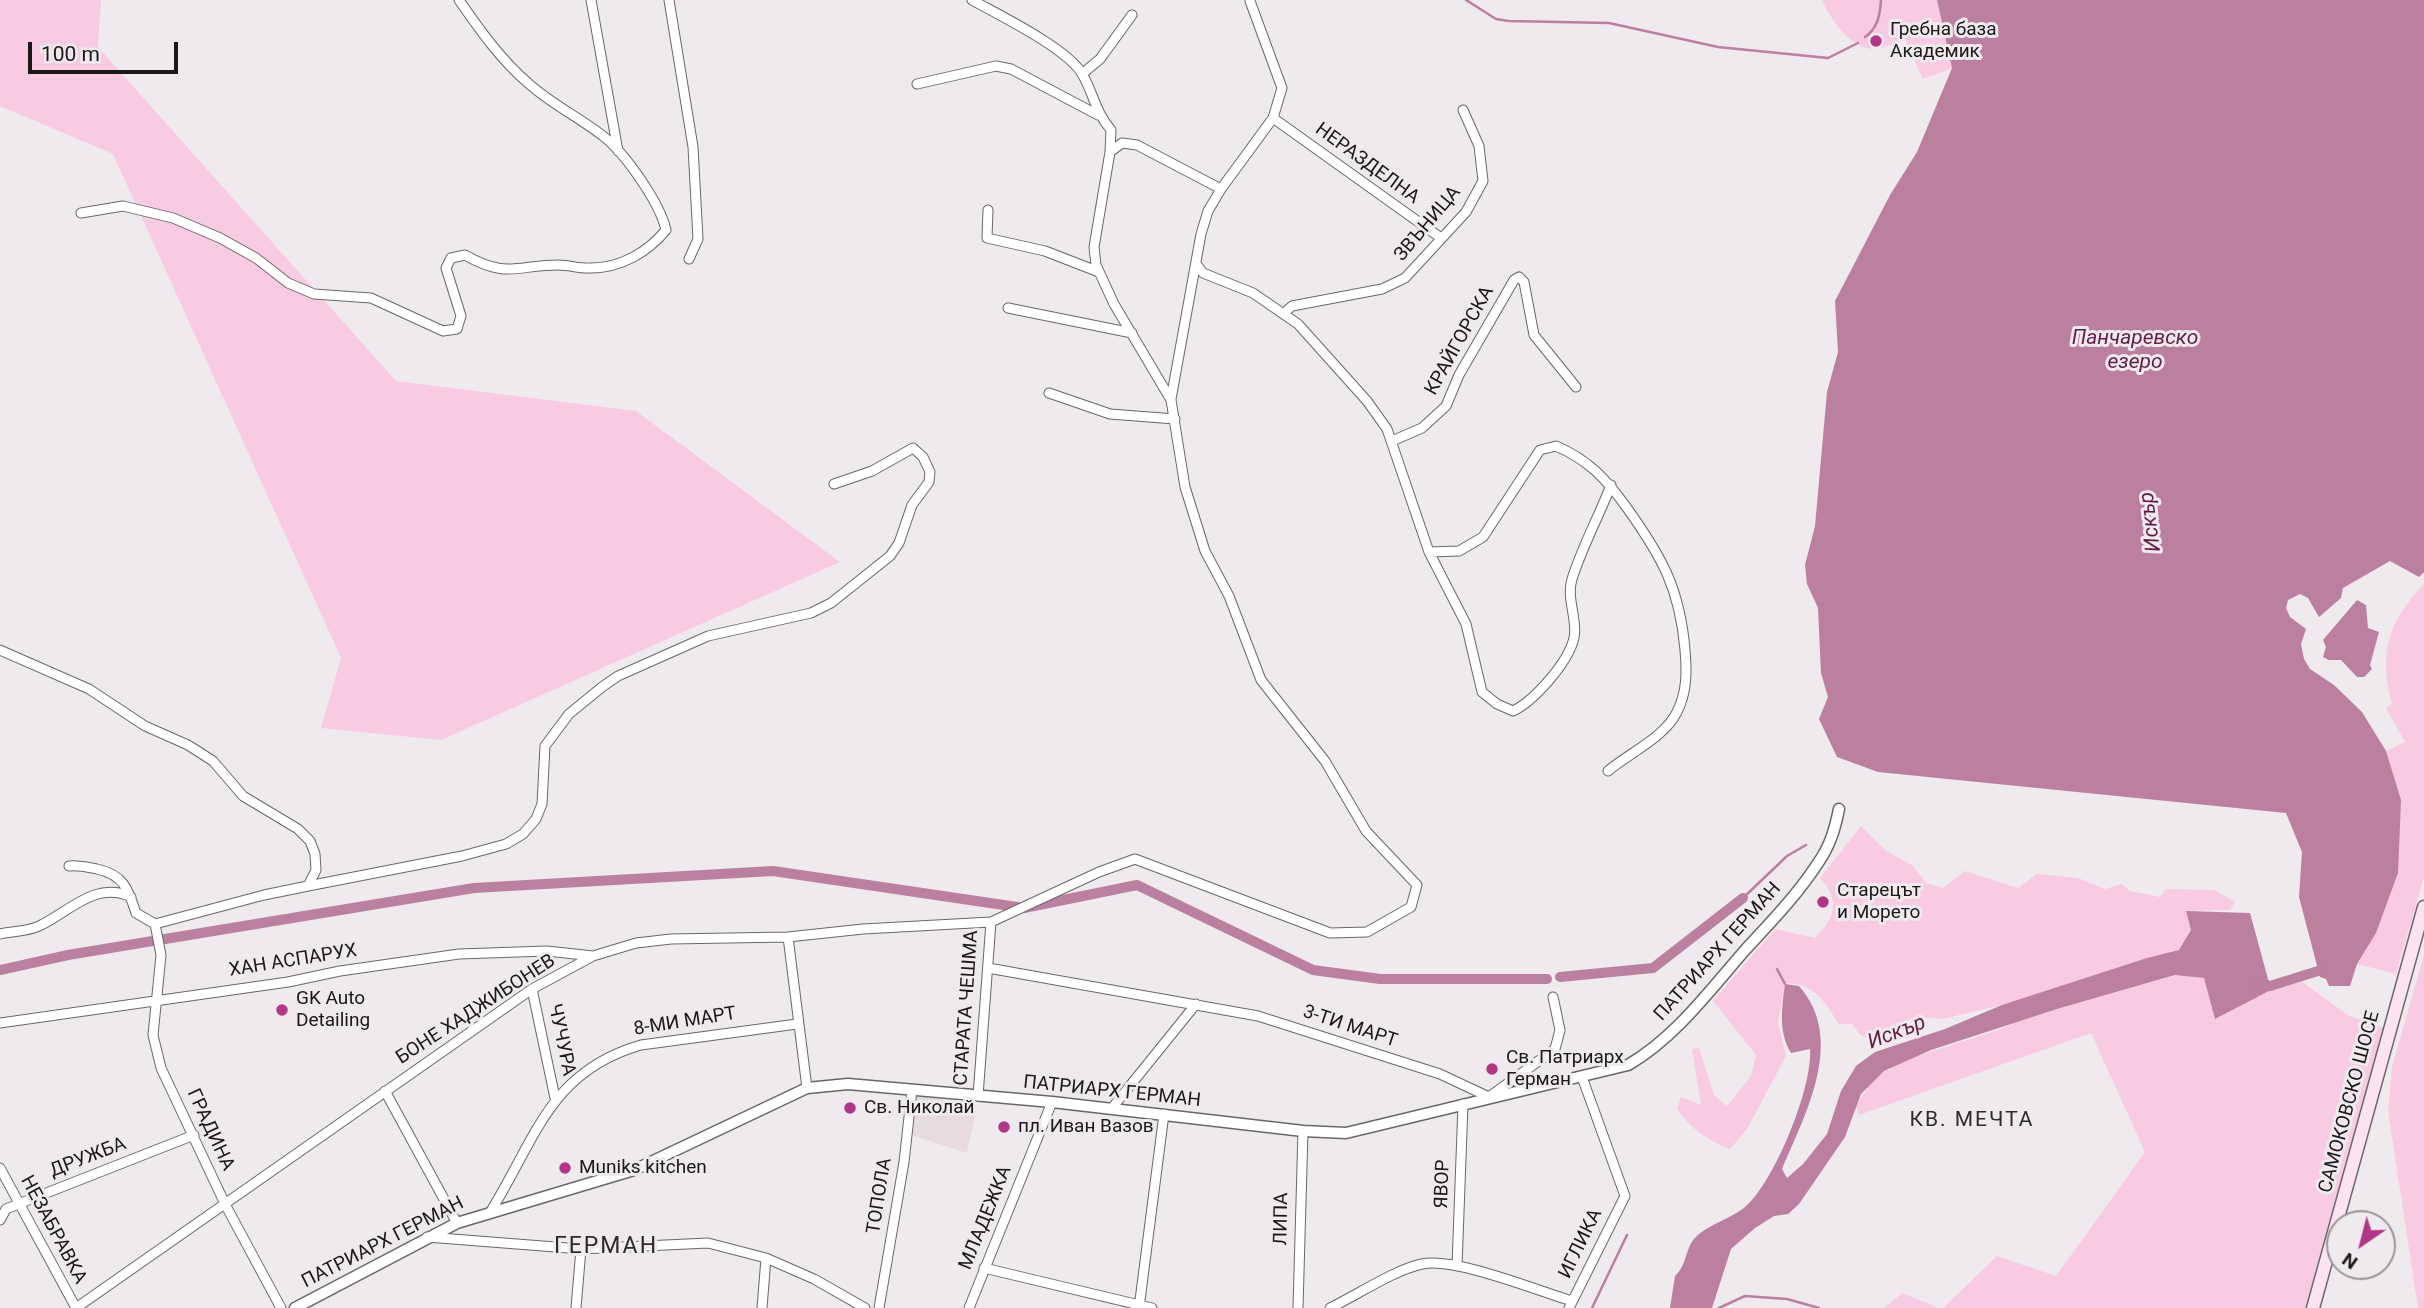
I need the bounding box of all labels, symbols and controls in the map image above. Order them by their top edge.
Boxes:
place label: Гребна база Академик [1890,19,1997,63]
scale bar [32,28,182,72]
marker: Гребна база Академик [1868,33,1884,49]
text: 100 m [41,42,100,66]
street label: НЕРАЗДЕЛНА [1310,119,1424,209]
street label: ЗВЪНИЦА [1390,182,1466,266]
street label: КРАЙГОРСКА [1421,283,1499,399]
water label: Панчаревско езеро [2072,326,2198,376]
water label: Искър [2135,491,2167,553]
street label: ПАТРИАРХ ГЕРМАН [1650,878,1786,1026]
place label: Старецът и Морето [1837,880,1921,924]
marker: Старецът и Морето [1815,894,1831,910]
street label: СТАРАТА ЧЕШМА [950,930,984,1086]
street label: ХАН АСПАРУХ [227,940,359,982]
street label: БОНЕ ХАДЖИБОНЕВ [392,950,560,1070]
place label: GK Auto Detailing [296,988,370,1032]
street label: 3-ТИ МАРТ [1300,1001,1400,1053]
marker: GK Auto Detailing [274,1002,290,1018]
street label: ЧУЧУРА [542,1002,580,1078]
street label: 8-МИ МАРТ [632,1003,738,1041]
street label: САМОКОВСКО ШОСЕ [2315,1009,2385,1195]
water label: Искър [1864,1010,1930,1056]
place label: Св. Патриарх Герман [1506,1047,1624,1091]
marker: Св. Патриарх Герман [1484,1061,1500,1077]
street label: ПАТРИАРХ ГЕРМАН [1022,1071,1202,1113]
street label: ГРАДИНА [181,1085,239,1175]
place label: Св. Николай [864,1097,975,1119]
marker: Св. Николай [842,1100,858,1116]
district label: КВ. МЕЧТА [1911,1108,2033,1134]
place label: пл. Иван Вазов [1018,1116,1154,1138]
marker: пл. Иван Вазов [996,1119,1012,1135]
street label: ДРУЖБА [47,1133,129,1183]
street label: ТОПОЛА [863,1156,897,1236]
place label: Muniks kitchen [579,1157,707,1179]
street label: ЯВОР [1431,1159,1455,1209]
marker: Muniks kitchen [557,1160,573,1176]
street label: МЛАДЕЖКА [955,1163,1017,1273]
street label: НЕЗАБРАВКА [15,1172,91,1288]
street label: ПАТРИАРХ ГЕРМАН [298,1192,468,1294]
street label: ЛИПА [1270,1192,1294,1246]
street label: ИГЛИКА [1554,1205,1608,1283]
north arrow [2326,1210,2396,1280]
district label: ГЕРМАН [555,1233,657,1261]
text: N [2338,1248,2362,1274]

